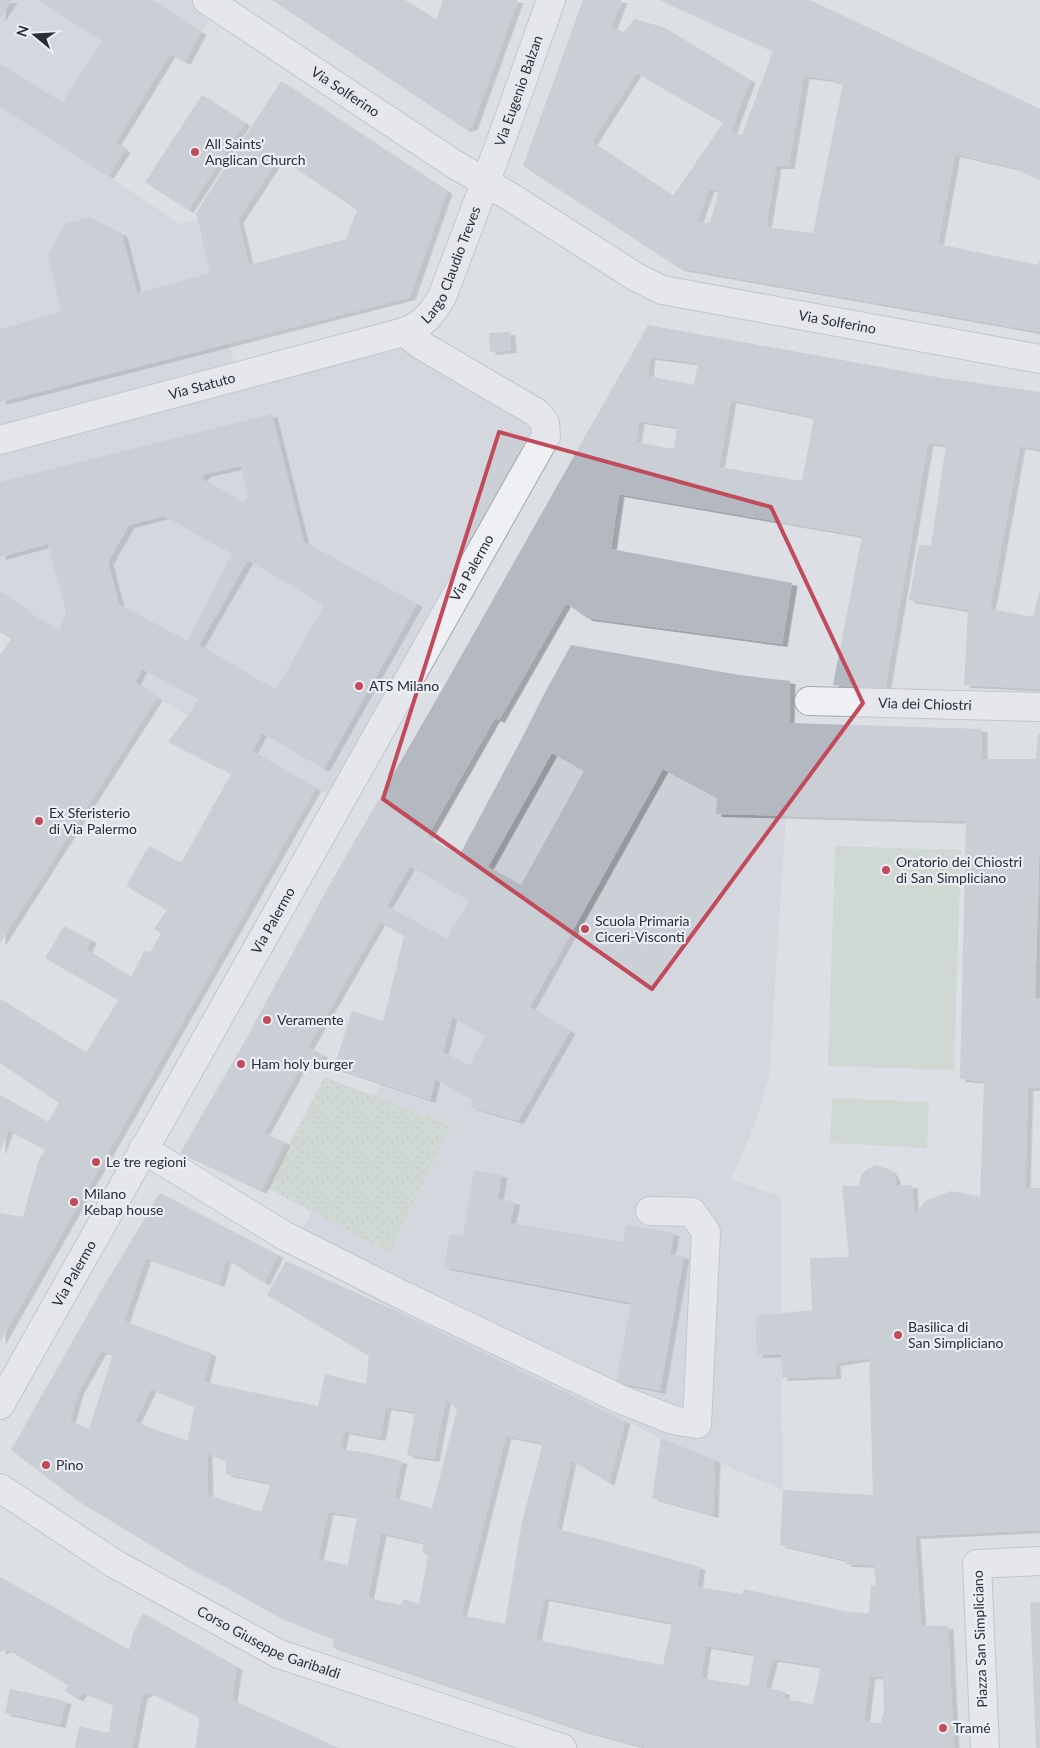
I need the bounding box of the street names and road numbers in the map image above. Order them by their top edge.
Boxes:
street label: Via Eugenio Balzan [491,33,546,148]
street label: Via Solferino [308,63,383,120]
street label: Largo Claudio Treves [417,204,484,327]
street label: Via Solferino [797,306,878,337]
street label: Via Statuto [167,368,237,403]
street label: Via Palermo [446,531,497,604]
street label: Via dei Chiostri [878,694,972,713]
street label: Via Palermo [247,884,298,957]
street label: Via Palermo [48,1237,99,1310]
street label: Piazza San Simpliciano [969,1570,990,1708]
street label: Corso Giuseppe Garibaldi [194,1602,343,1682]

